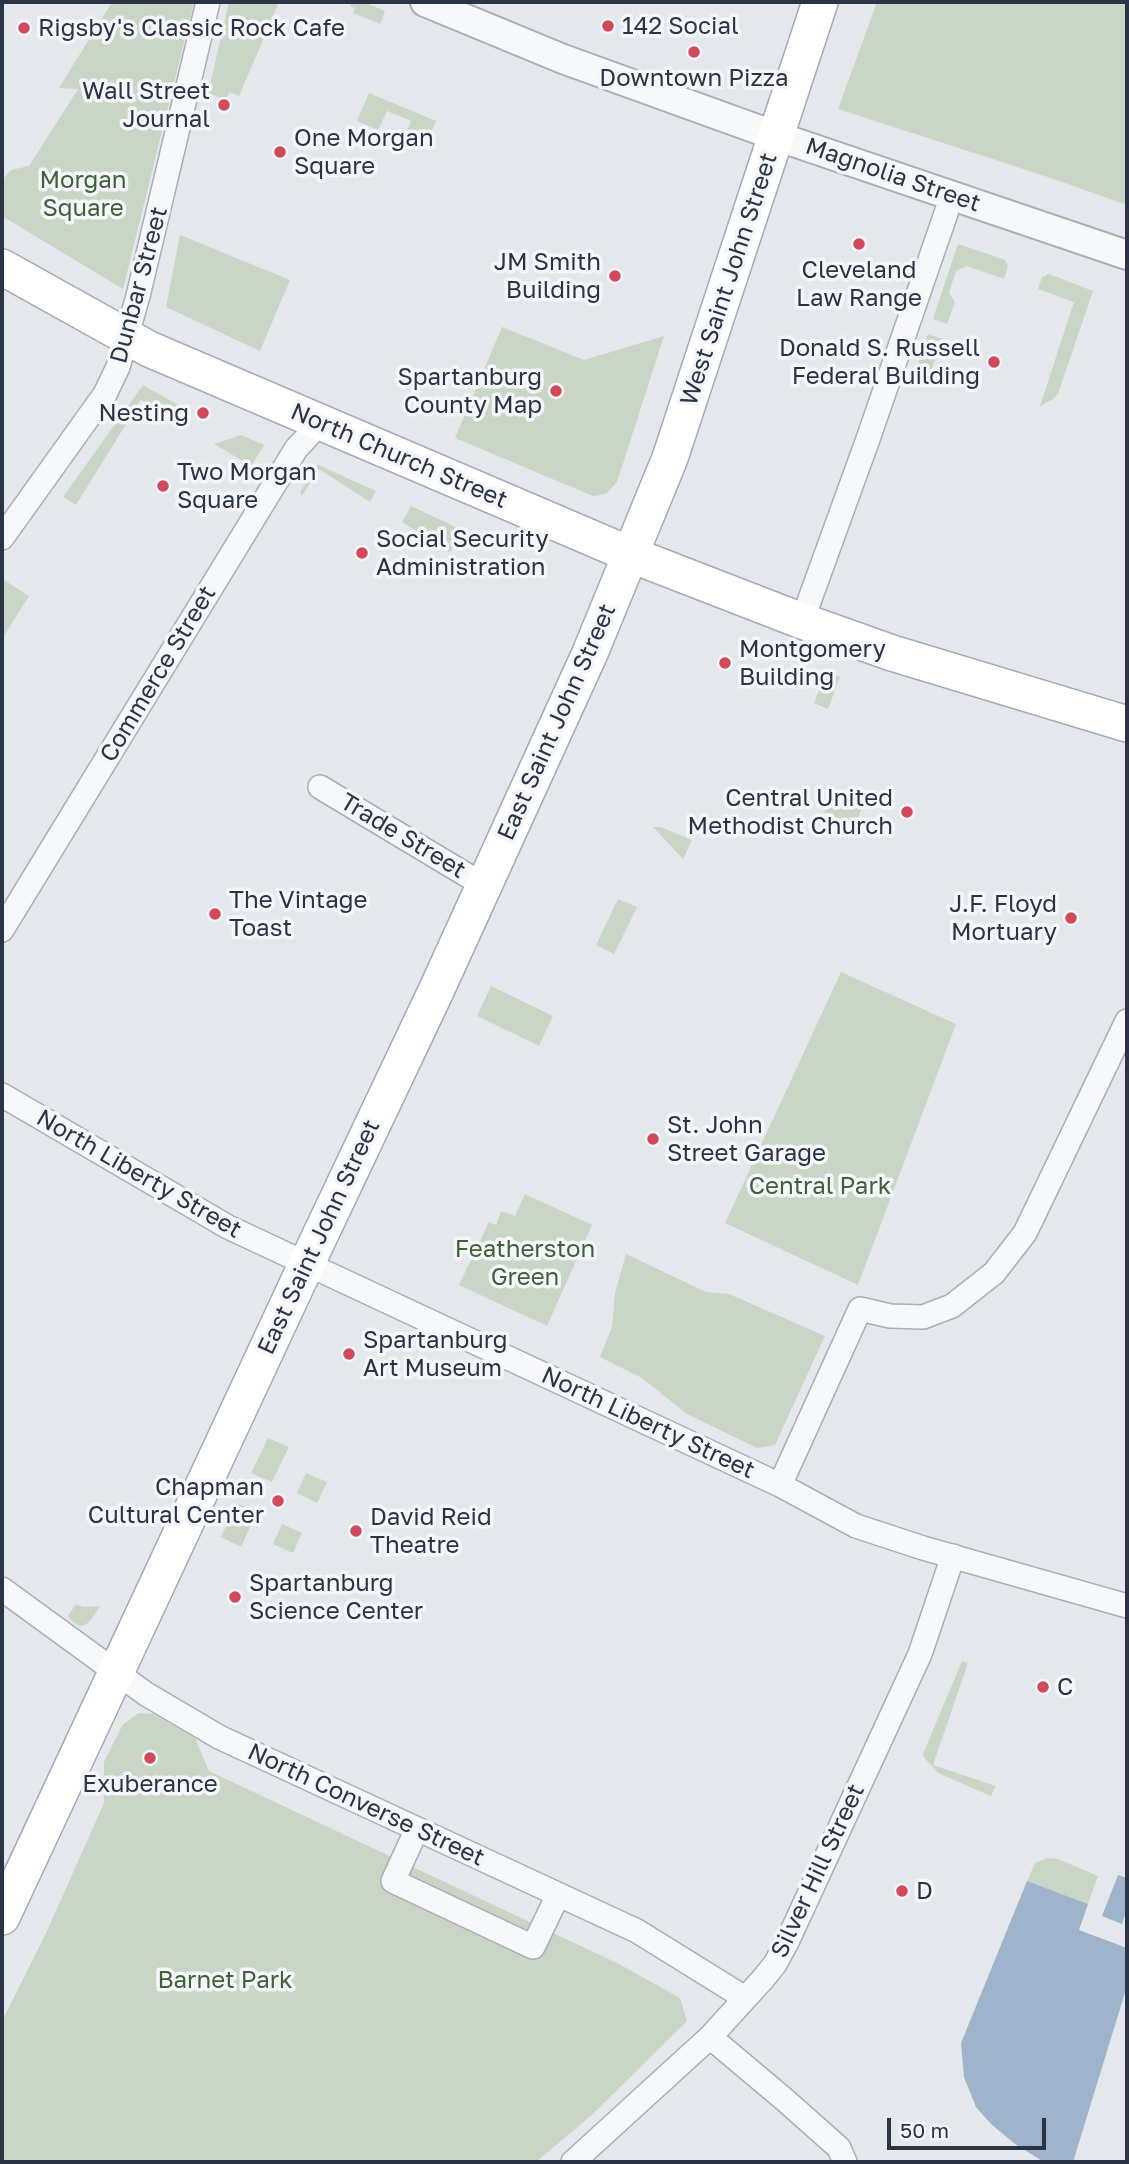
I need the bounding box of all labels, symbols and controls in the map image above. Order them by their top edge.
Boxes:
place label: 142 Social [622,12,739,40]
place label: Rigsby's Classic Rock Cafe [38,14,345,42]
marker: 142 Social [600,18,616,34]
marker: Rigsby's Classic Rock Cafe [16,20,32,36]
marker: Downtown Pizza [686,44,702,60]
place label: Downtown Pizza [599,64,789,92]
place label: Wall Street Journal [82,77,210,133]
marker: Wall Street Journal [216,97,232,113]
place label: One Morgan Square [294,124,434,180]
street label: Magnolia Street [802,132,984,218]
marker: One Morgan Square [272,144,288,160]
street label: West Saint John Street [675,149,783,409]
park label: Morgan Square [39,166,127,222]
street label: Dunbar Street [104,204,174,366]
marker: Cleveland Law Range [851,236,867,252]
place label: JM Smith Building [494,248,601,304]
place label: Cleveland Law Range [796,256,922,312]
marker: JM Smith Building [607,268,623,284]
place label: Donald S. Russell Federal Building [779,334,980,390]
marker: Donald S. Russell Federal Building [986,354,1002,370]
place label: Spartanburg County Map [397,363,542,419]
marker: Spartanburg County Map [548,383,564,399]
street label: North Church Street [286,397,512,515]
place label: Nesting [99,399,189,427]
marker: Nesting [195,405,211,421]
place label: Two Morgan Square [177,458,317,514]
marker: Two Morgan Square [155,478,171,494]
place label: Social Security Administration [376,525,549,581]
marker: Social Security Administration [354,545,370,561]
street label: Commerce Street [94,581,222,767]
street label: East Saint John Street [492,599,622,845]
place label: Montgomery Building [739,635,886,691]
marker: Montgomery Building [717,655,733,671]
place label: Central United Methodist Church [688,784,893,840]
street label: Trade Street [335,787,471,885]
marker: Central United Methodist Church [899,804,915,820]
place label: The Vintage Toast [229,886,367,942]
place label: J.F. Floyd Mortuary [949,890,1057,946]
marker: The Vintage Toast [207,906,223,922]
marker: J.F. Floyd Mortuary [1063,910,1079,926]
street label: North Liberty Street [31,1104,247,1244]
place label: St. John Street Garage [667,1111,826,1167]
street label: East Saint John Street [252,1115,386,1359]
marker: St. John Street Garage [645,1131,661,1147]
park label: Central Park [749,1172,891,1200]
park label: Featherston Green [455,1235,595,1291]
place label: Spartanburg Art Museum [363,1326,508,1382]
marker: Spartanburg Art Museum [341,1346,357,1362]
street label: North Liberty Street [537,1361,759,1485]
place label: Chapman Cultural Center [88,1473,264,1529]
marker: Chapman Cultural Center [270,1493,286,1509]
place label: David Reid Theatre [370,1503,492,1559]
marker: David Reid Theatre [348,1523,364,1539]
place label: Spartanburg Science Center [249,1569,423,1625]
marker: Spartanburg Science Center [227,1589,243,1605]
place label: C [1057,1673,1073,1701]
marker: C [1035,1679,1051,1695]
street label: North Converse Street [243,1737,489,1873]
marker: Exuberance [142,1750,158,1766]
place label: Exuberance [82,1770,218,1798]
street label: Silver Hill Street [765,1780,871,1962]
place label: D [916,1877,933,1905]
marker: D [894,1883,910,1899]
park label: Barnet Park [157,1966,293,1994]
scale bar [891,2104,1050,2148]
text: 50 m [900,2117,949,2143]

